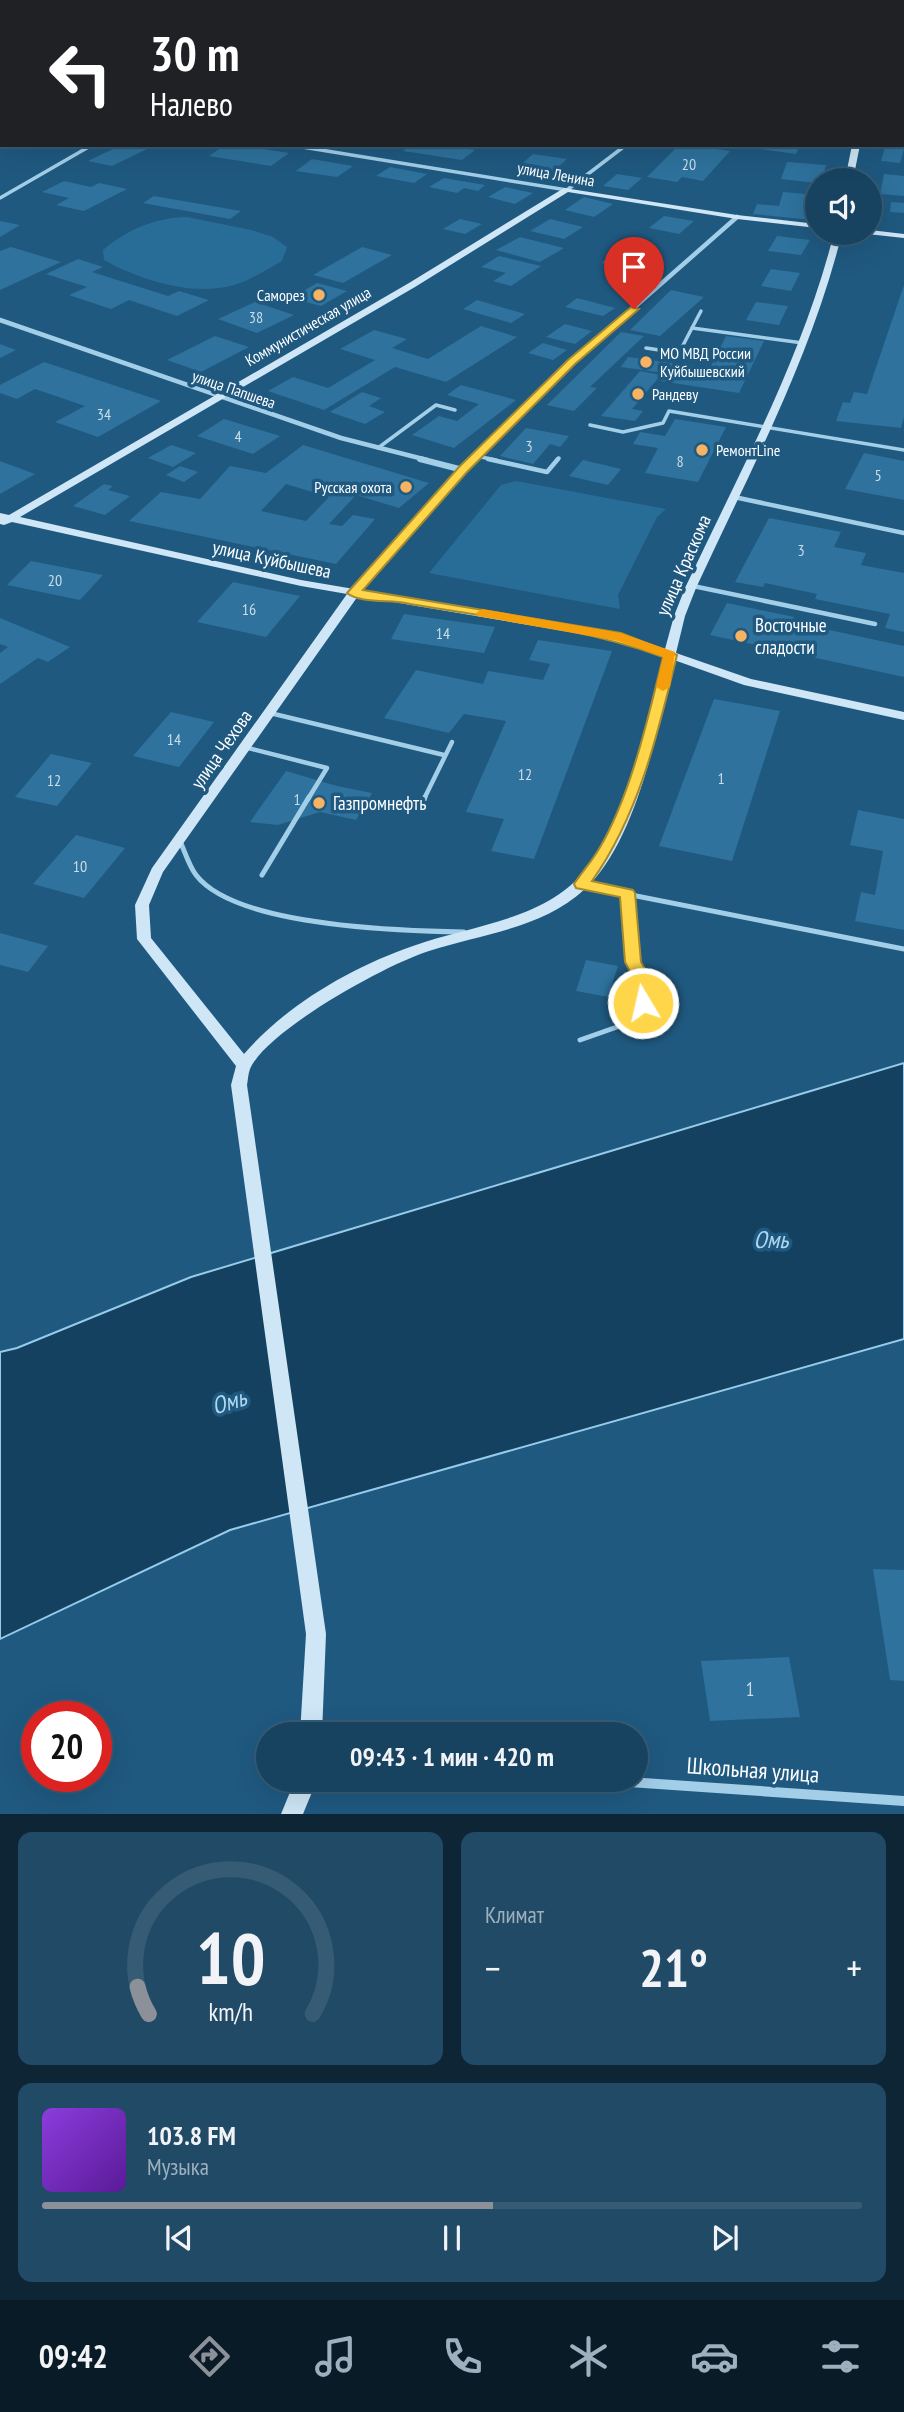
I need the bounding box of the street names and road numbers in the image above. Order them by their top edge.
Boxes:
street label: улица Ленина [516,157,596,191]
street label: Коммунистическая улица [242,282,374,370]
street label: улица Папшева [190,365,278,413]
street label: улица Краскома [650,511,716,619]
street label: улица Куйбышева [211,535,333,583]
street label: улица Чехова [185,705,257,793]
street label: Школьная улица [686,1750,820,1789]

